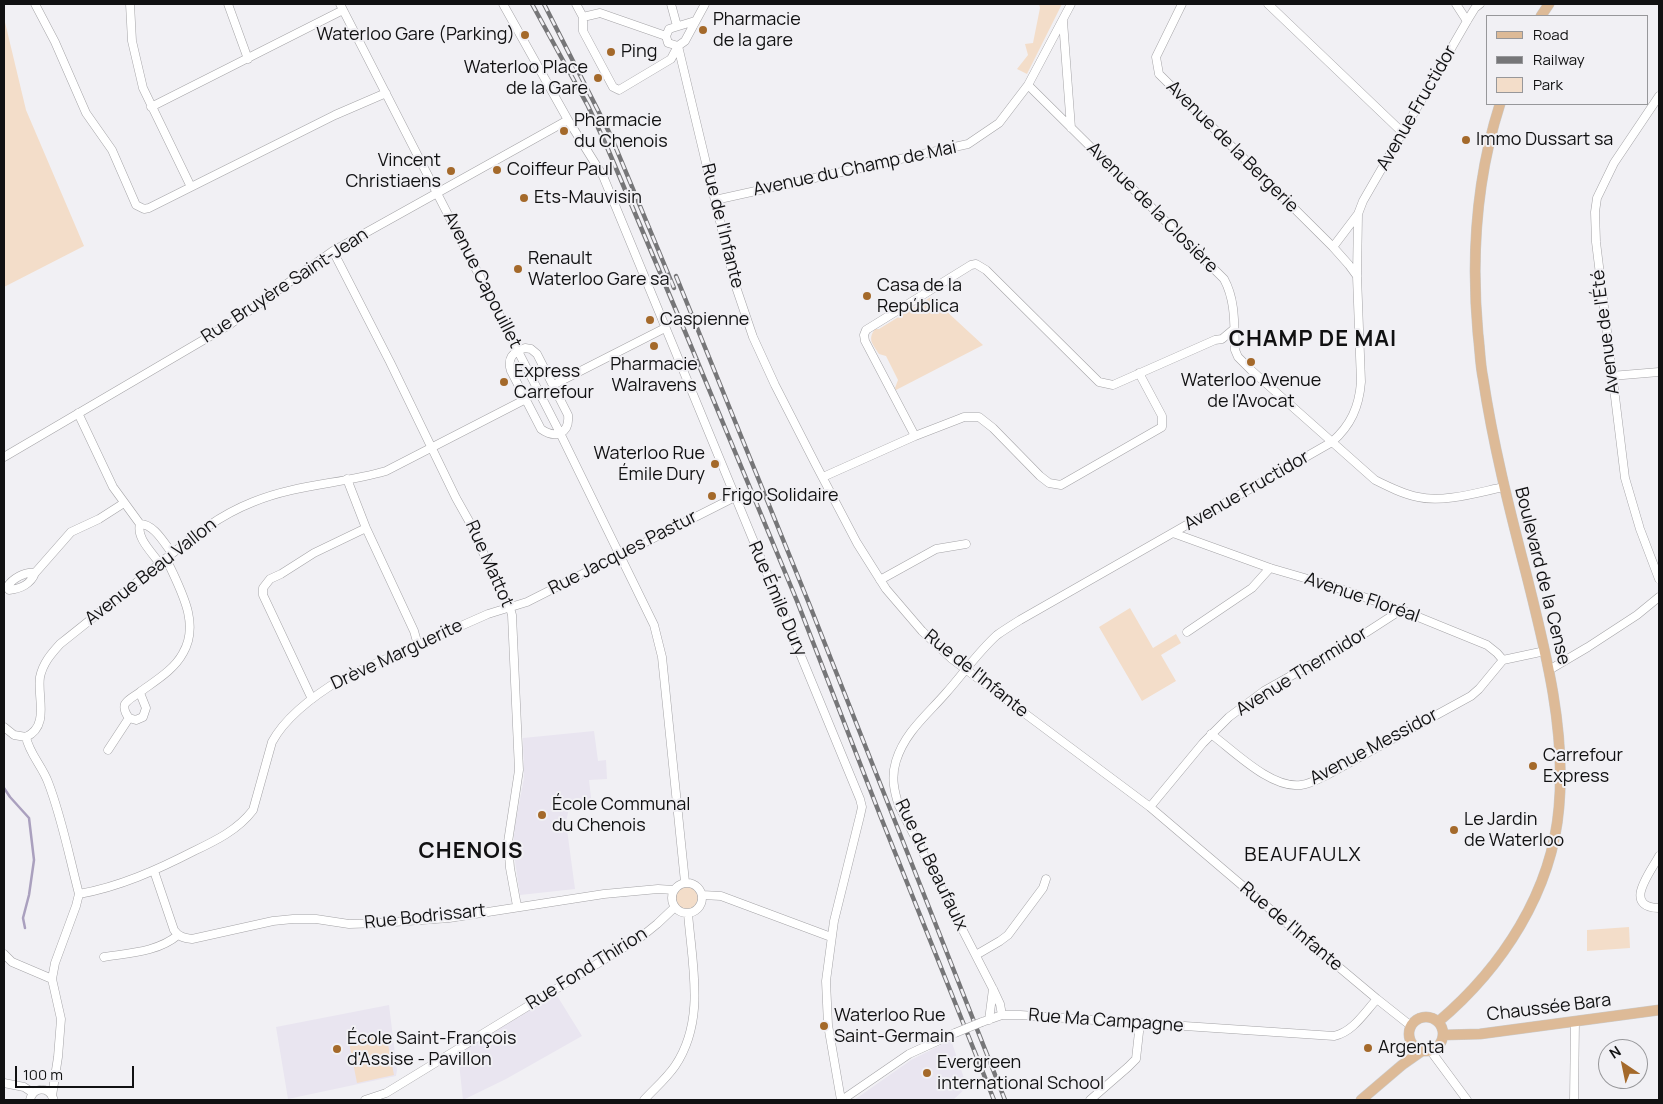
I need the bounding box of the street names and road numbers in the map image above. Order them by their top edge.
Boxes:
street label: Avenue Fructidor [1372,42,1462,174]
street label: Avenue de la Bergerie [1161,76,1303,218]
street label: Avenue du Champ de Mai [751,137,959,201]
street label: Avenue de la Closière [1082,138,1222,278]
street label: Rue de l'Infante [696,162,748,290]
street label: Avenue Capouillet [438,208,526,352]
street label: Rue Bruyère Saint-Jean [198,224,372,348]
street label: Avenue de l'Été [1588,268,1624,396]
street label: Avenue Fructidor [1181,446,1313,536]
street label: Boulevard de la Cense [1509,485,1575,667]
street label: Rue Jacques Pastur [545,506,701,600]
street label: Avenue Beau Vallon [81,514,221,630]
street label: Rue Mattot [460,517,518,611]
street label: Rue Émile Dury [743,538,811,660]
street label: Avenue Floréal [1302,568,1422,628]
street label: Drève Marguerite [328,615,466,695]
street label: Avenue Thermidor [1232,623,1372,721]
street label: Rue de l'Infante [920,625,1032,723]
street label: Avenue Messidor [1306,704,1442,790]
street label: Rue du Beaufaulx [890,796,972,934]
street label: Rue de l'Infante [1235,878,1347,976]
street label: Rue Bodrissart [363,900,487,934]
street label: Rue Fond Thirion [523,923,651,1015]
street label: Chaussée Bara [1486,990,1612,1026]
street label: Rue Ma Campagne [1028,1005,1184,1037]

